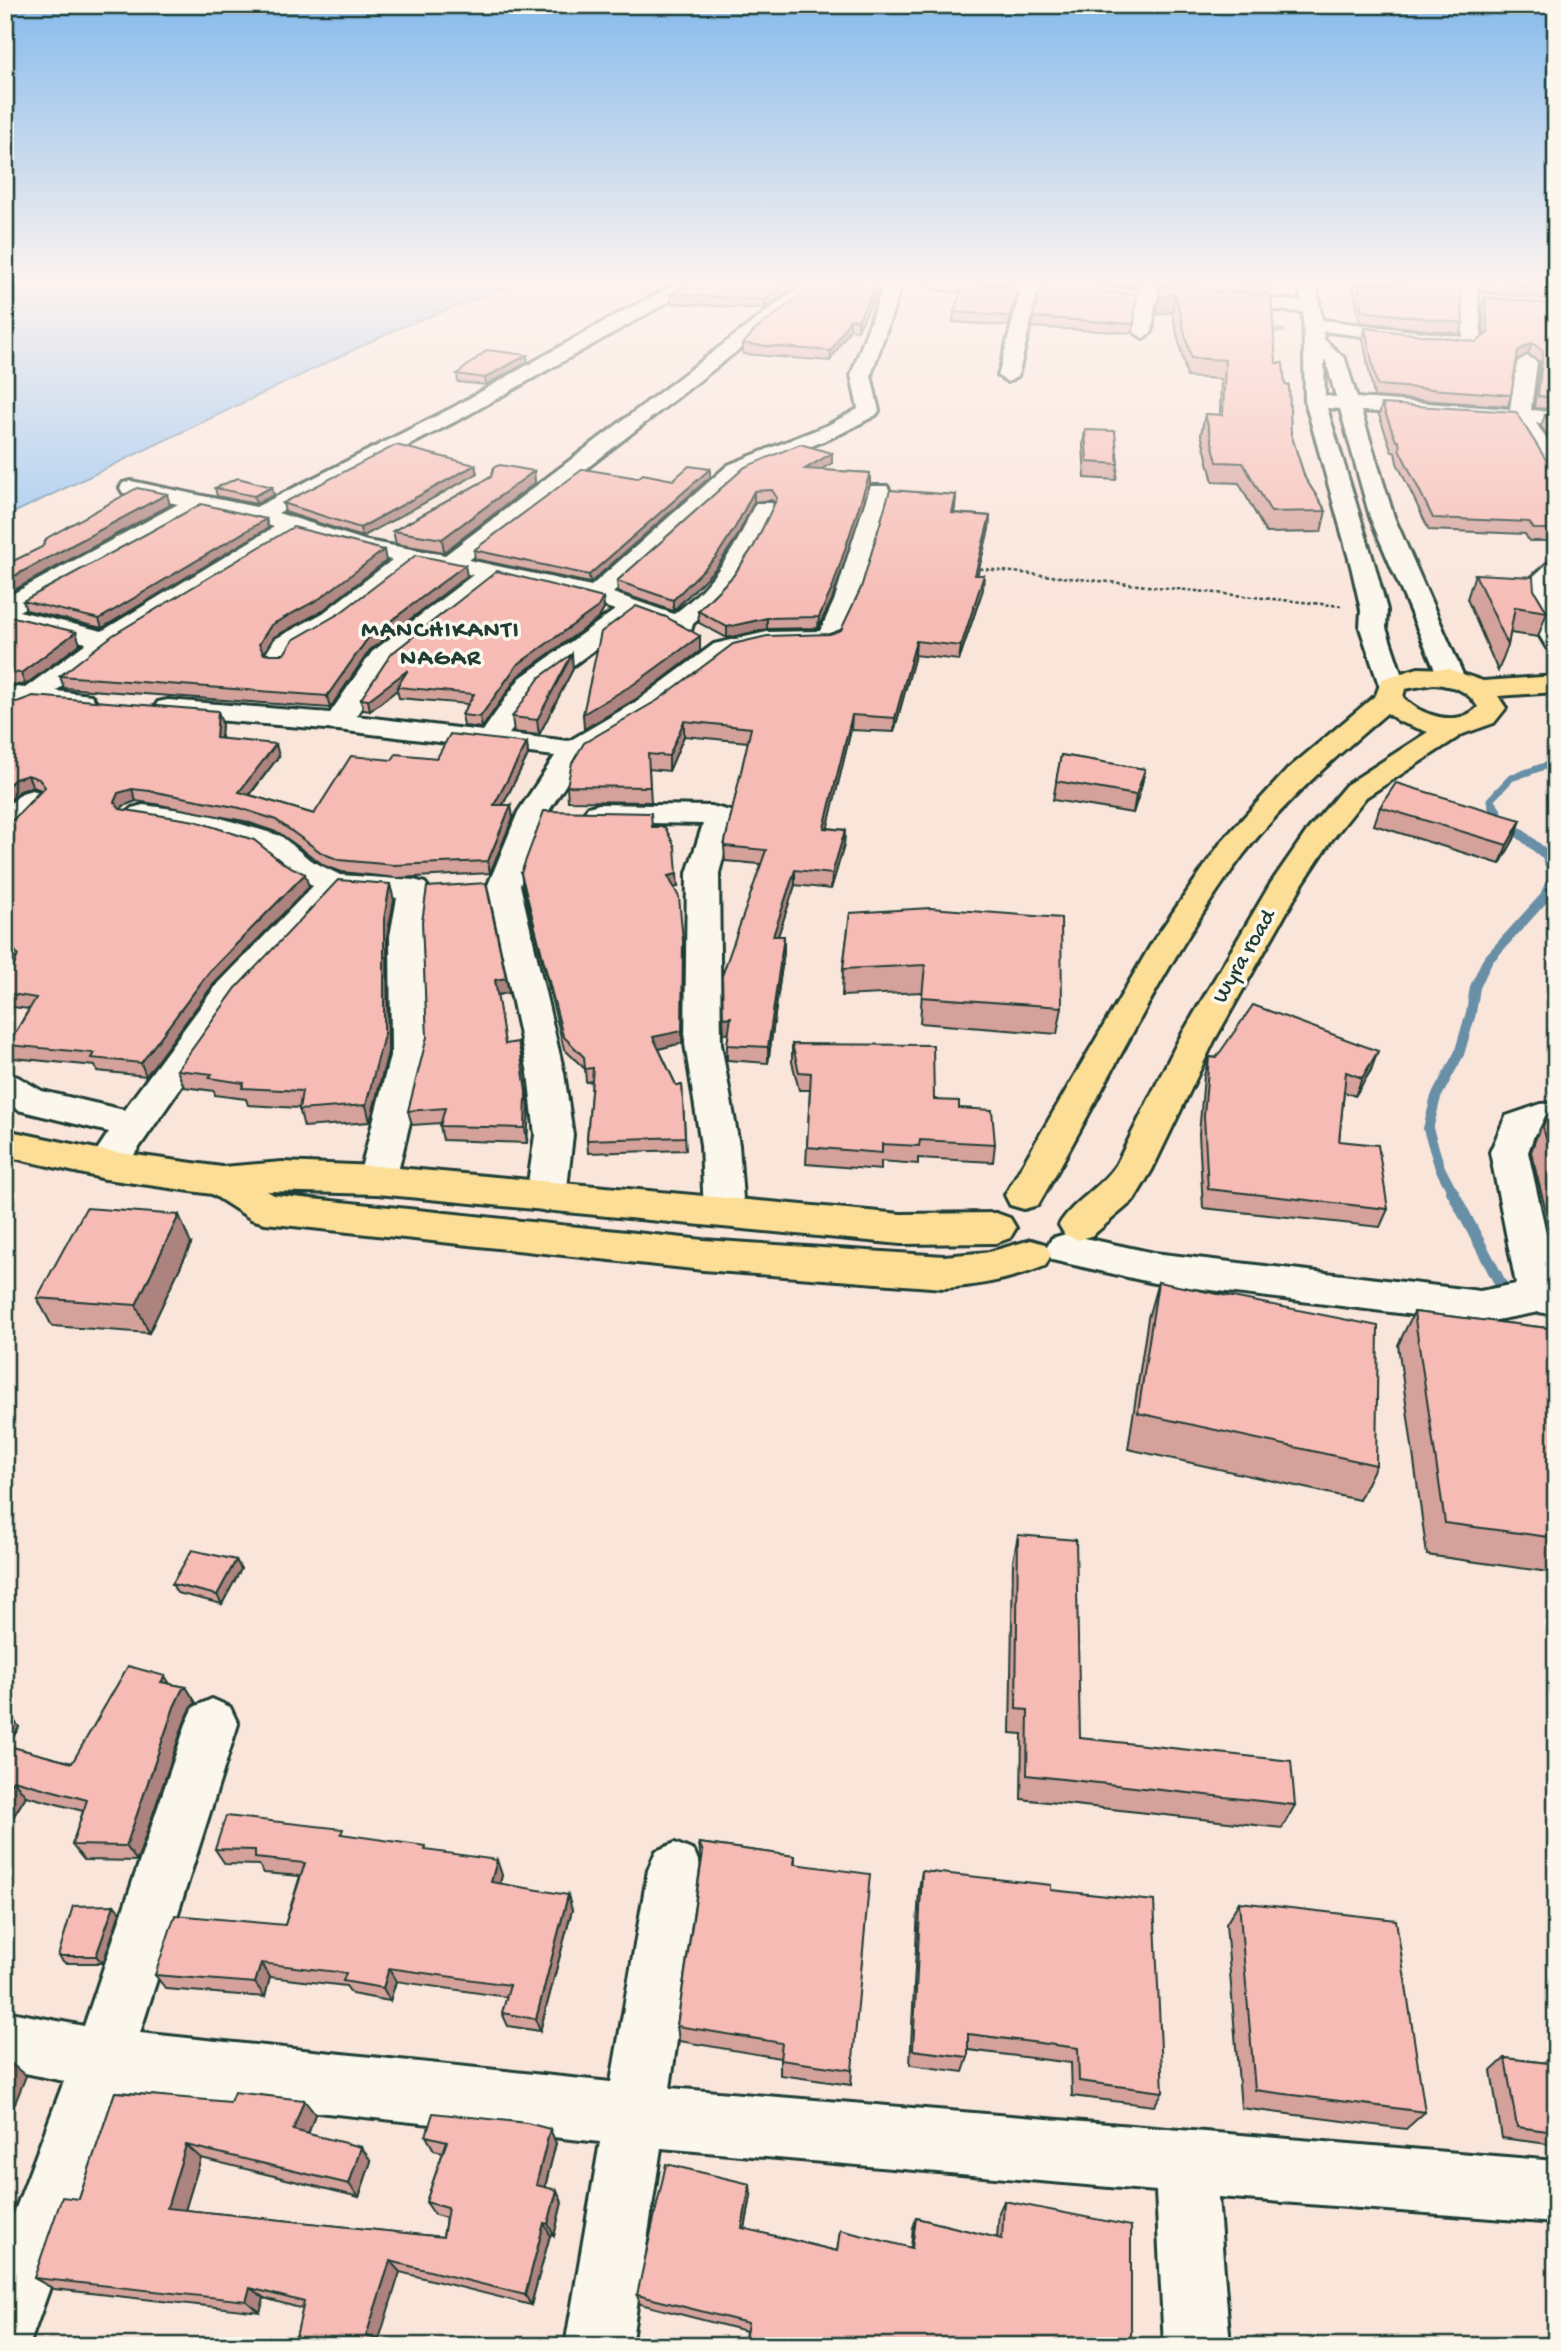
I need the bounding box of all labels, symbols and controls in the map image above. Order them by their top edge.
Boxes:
district label: MANCHIKANTI NAGAR [362,617,521,674]
street label: Wyra road [1207,904,1283,1009]

